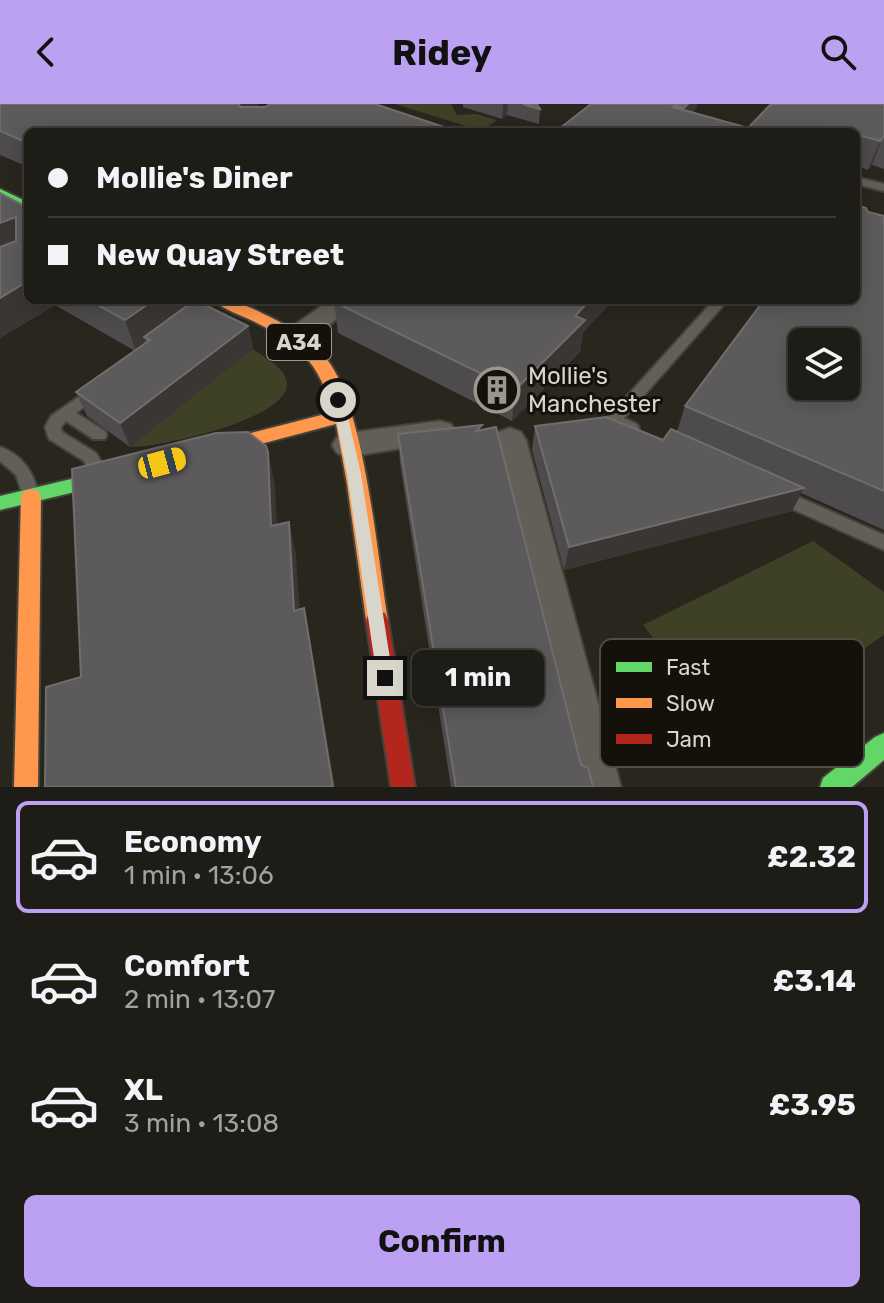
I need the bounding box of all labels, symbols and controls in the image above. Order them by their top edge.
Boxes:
icon: back [24,30,68,74]
icon: search [816,30,860,74]
text: Ridey [392,31,492,74]
text: Mollie's Diner [96,160,293,196]
text: New Quay Street [96,237,344,273]
road number: A34 [267,324,331,360]
map controls [788,328,860,400]
button: layers [788,328,860,400]
place label: Mollie's Manchester [528,362,660,418]
building icon: Mollie's Manchester [473,366,521,414]
route start [320,382,356,418]
car [136,445,188,481]
legend [600,639,864,767]
callout: 1 min [413,650,545,706]
text: Fast [666,654,711,681]
route end [367,660,403,696]
text: 1 min [445,662,511,693]
text: Slow [666,690,715,717]
text: Jam [666,726,712,753]
icon: car [28,821,100,893]
text: Economy [124,824,262,860]
text: £2.32 [767,839,856,875]
text: 1 min · 13:06 [124,860,274,891]
icon: car [28,945,100,1017]
text: Comfort [124,948,250,984]
text: £3.14 [773,963,856,999]
text: 2 min · 13:07 [124,984,275,1015]
icon: car [28,1069,100,1141]
text: XL [124,1072,163,1108]
text: £3.95 [769,1087,856,1123]
text: 3 min · 13:08 [124,1108,279,1139]
button: Confirm [24,1195,860,1287]

